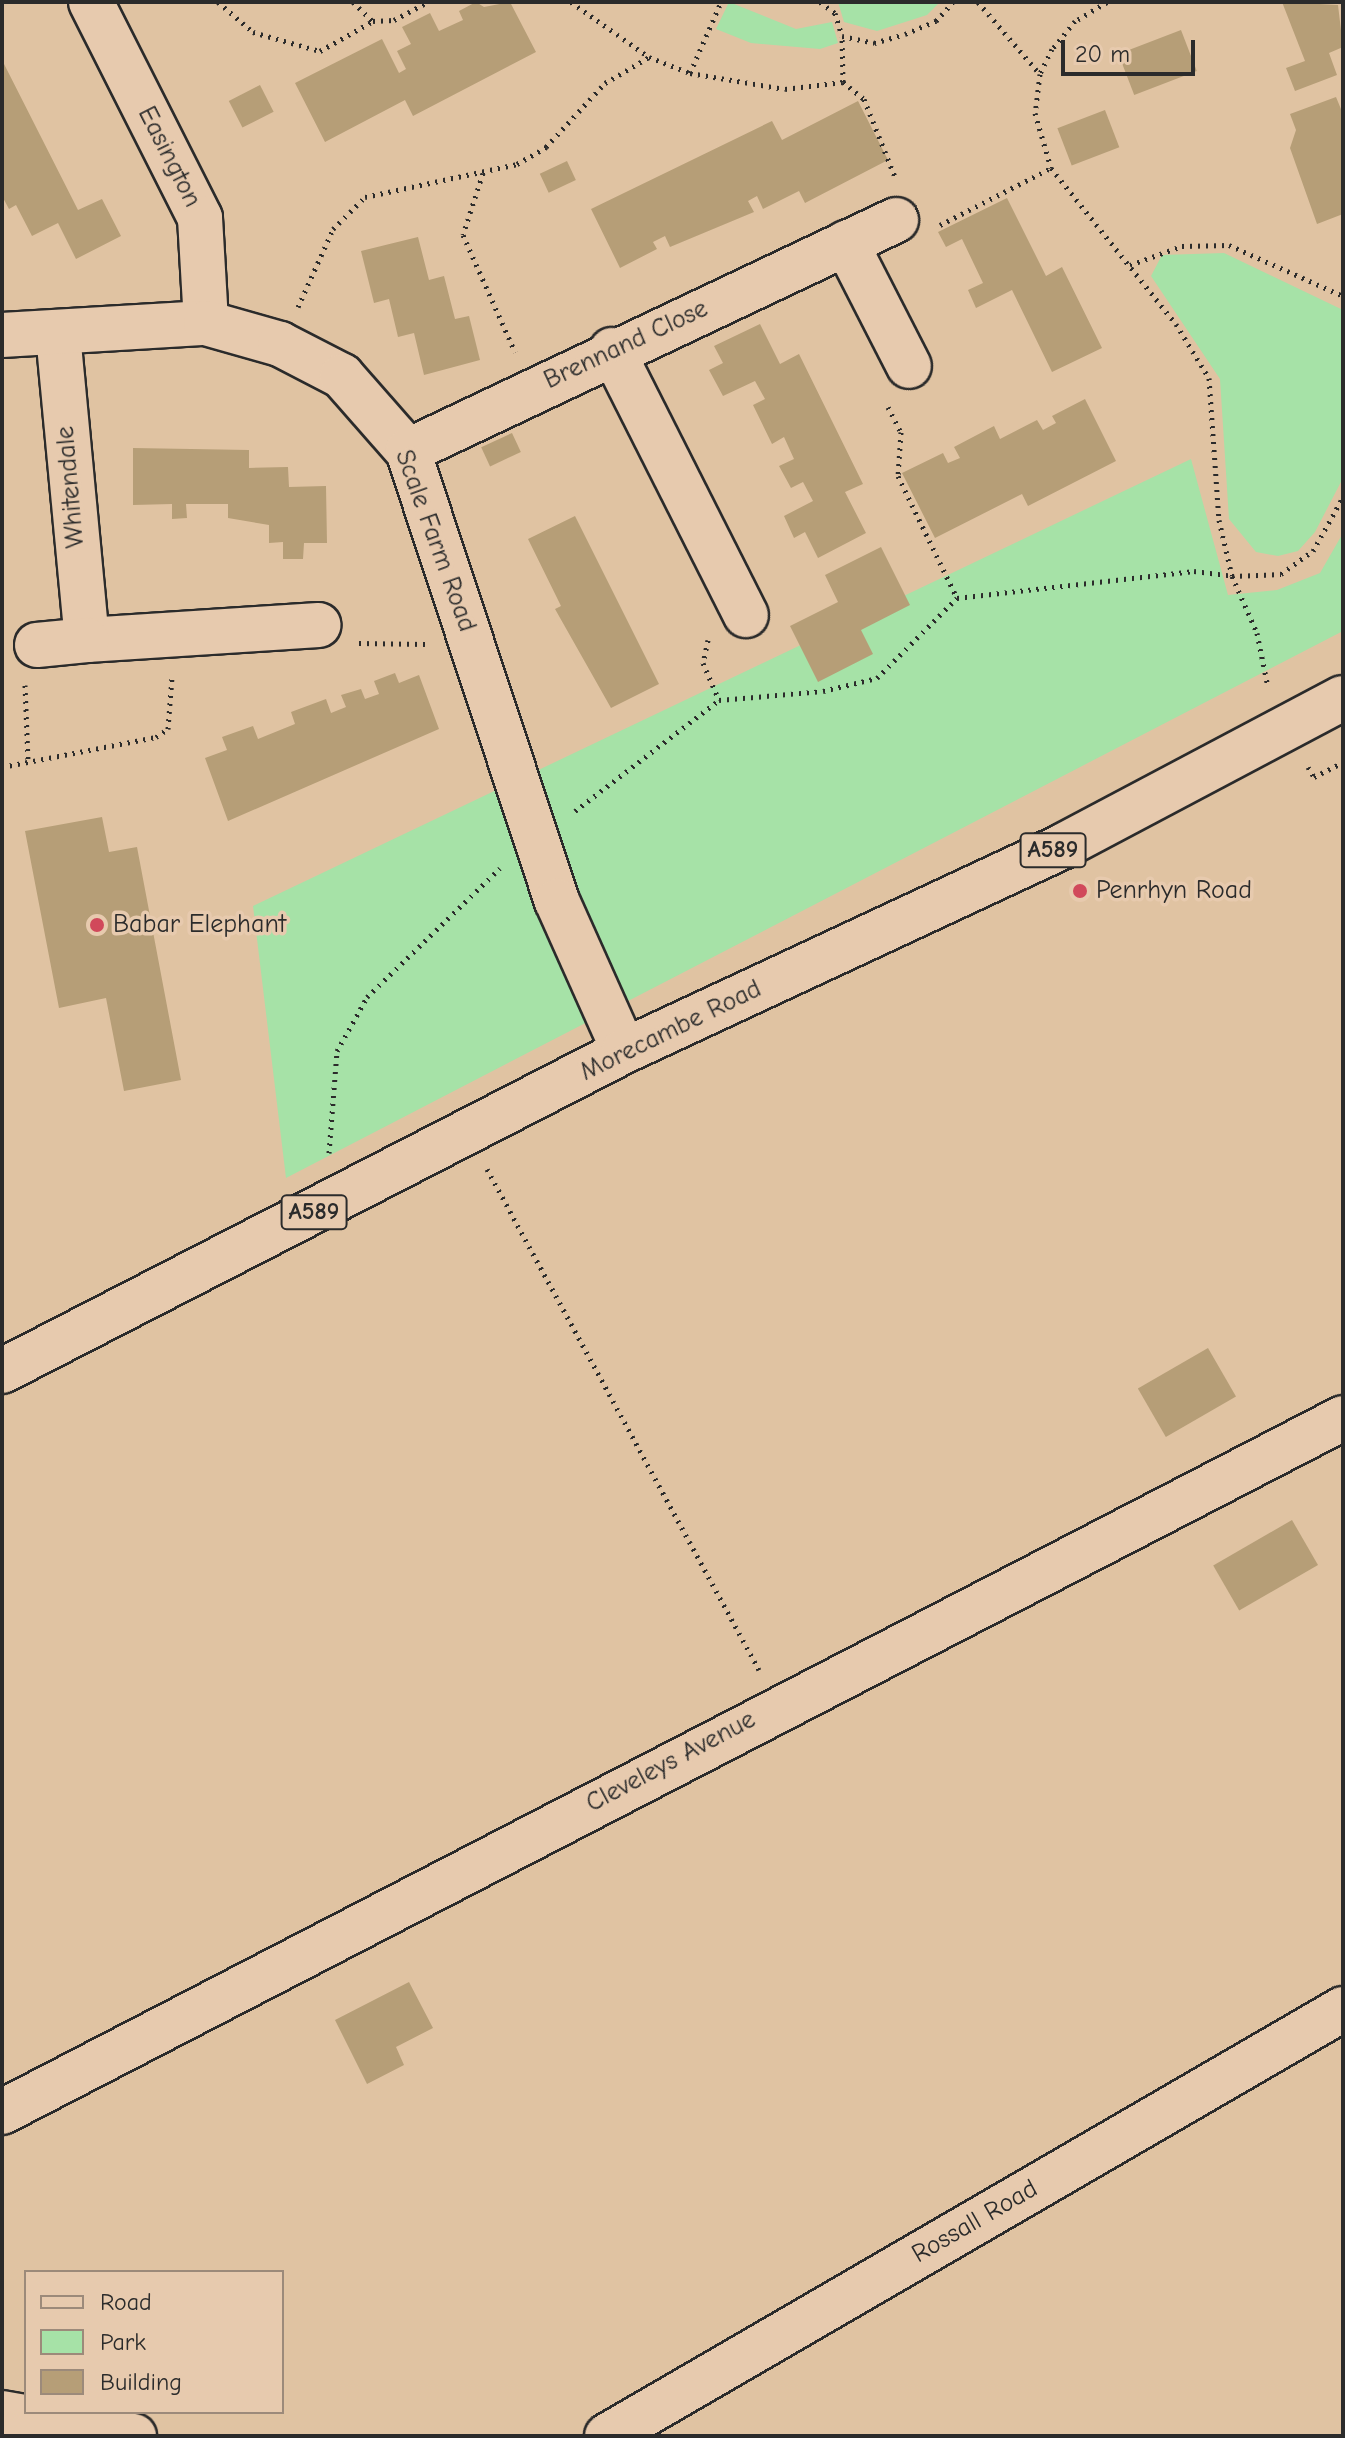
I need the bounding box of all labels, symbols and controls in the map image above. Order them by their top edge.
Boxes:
scale bar [1065,24,1199,74]
text: 20 m [1075,40,1130,68]
street label: Easington [130,101,208,213]
street label: Brennand Close [539,293,713,397]
street label: Whitendale [50,425,92,549]
street label: Scale Farm Road [388,446,482,636]
road number: A589 [1019,830,1087,870]
place label: Penrhyn Road [1096,875,1252,907]
marker: Penrhyn Road [1071,882,1089,900]
place label: Babar Elephant [113,909,286,941]
marker: Babar Elephant [88,916,106,934]
street label: Morecambe Road [575,974,767,1088]
road number: A589 [280,1192,348,1232]
street label: Cleveleys Avenue [581,1704,761,1820]
street label: Rossall Road [907,2174,1043,2270]
legend [24,2270,284,2414]
text: Road [100,2288,152,2316]
text: Park [100,2328,146,2356]
text: Building [100,2368,182,2396]

